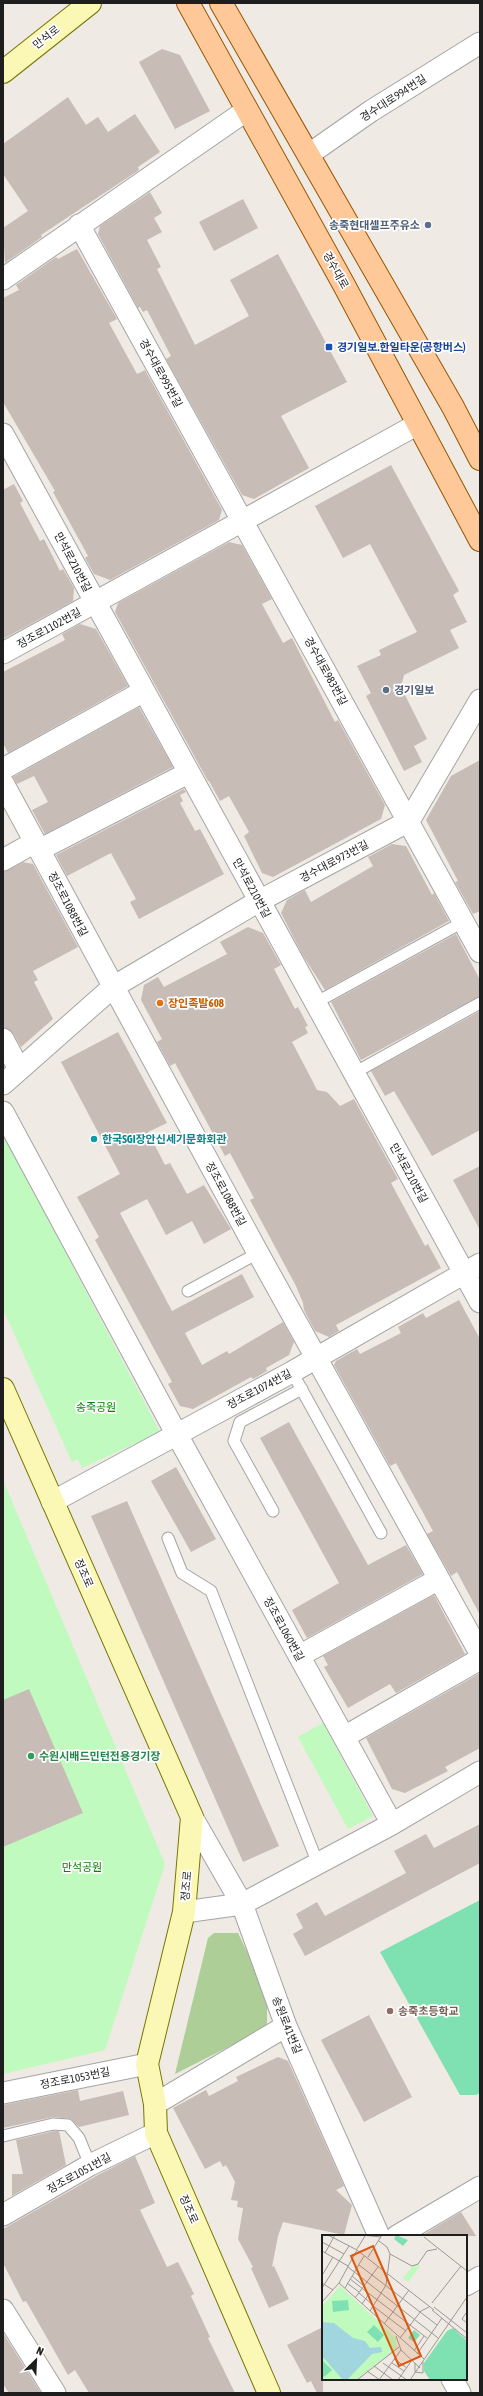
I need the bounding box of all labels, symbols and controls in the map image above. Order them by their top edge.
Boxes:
street label: 만석로 [30,23,62,51]
street label: 경수대로994번길 [358,72,428,124]
place label: 송죽현대셀프주유소 [329,219,420,231]
marker: 송죽현대셀프주유소 [423,220,433,230]
street label: 경수대로 [321,249,351,291]
street label: 경수대로995번길 [137,337,185,409]
place label: 경기일보.한일타운(공항버스) [337,341,466,353]
marker: 경기일보.한일타운(공항버스) [324,342,334,352]
street label: 만석로210번길 [52,530,94,594]
street label: 정조로1102번길 [15,605,83,651]
street label: 경수대로983번길 [302,635,350,707]
place label: 경기일보 [394,684,434,696]
marker: 경기일보 [381,685,391,695]
street label: 경수대로973번길 [298,838,370,884]
street label: 만석로210번길 [231,856,273,920]
street label: 정조로1088번길 [46,870,90,938]
place label: 장인족발608 [168,997,224,1009]
marker: 장인족발608 [155,998,165,1008]
place label: 한국SGI장안신세기문화회관 [102,1133,227,1145]
marker: 한국SGI장안신세기문화회관 [89,1134,99,1144]
street label: 만석로210번길 [388,1141,430,1205]
street label: 정조로1088번길 [203,1160,249,1228]
street label: 정조로1074번길 [225,1367,293,1411]
park label: 송죽공원 [76,1401,116,1413]
street label: 정조로 [72,1557,96,1589]
street label: 정조로1060번길 [261,1595,307,1663]
place label: 수원시배드민턴전용경기장 [39,1750,160,1762]
marker: 수원시배드민턴전용경기장 [26,1751,36,1761]
park label: 만석공원 [62,1861,102,1873]
street label: 정조로 [179,1870,193,1902]
street label: 송원로41번길 [270,1994,304,2056]
place label: 송죽초등학교 [398,2005,459,2017]
marker: 송죽초등학교 [385,2006,395,2016]
street label: 정조로1053번길 [39,2065,111,2091]
street label: 정조로1051번길 [45,2150,113,2196]
street label: 정조로 [177,2193,201,2225]
inset map [322,2235,467,2380]
north arrow [16,2340,56,2380]
text: N [35,2344,45,2358]

